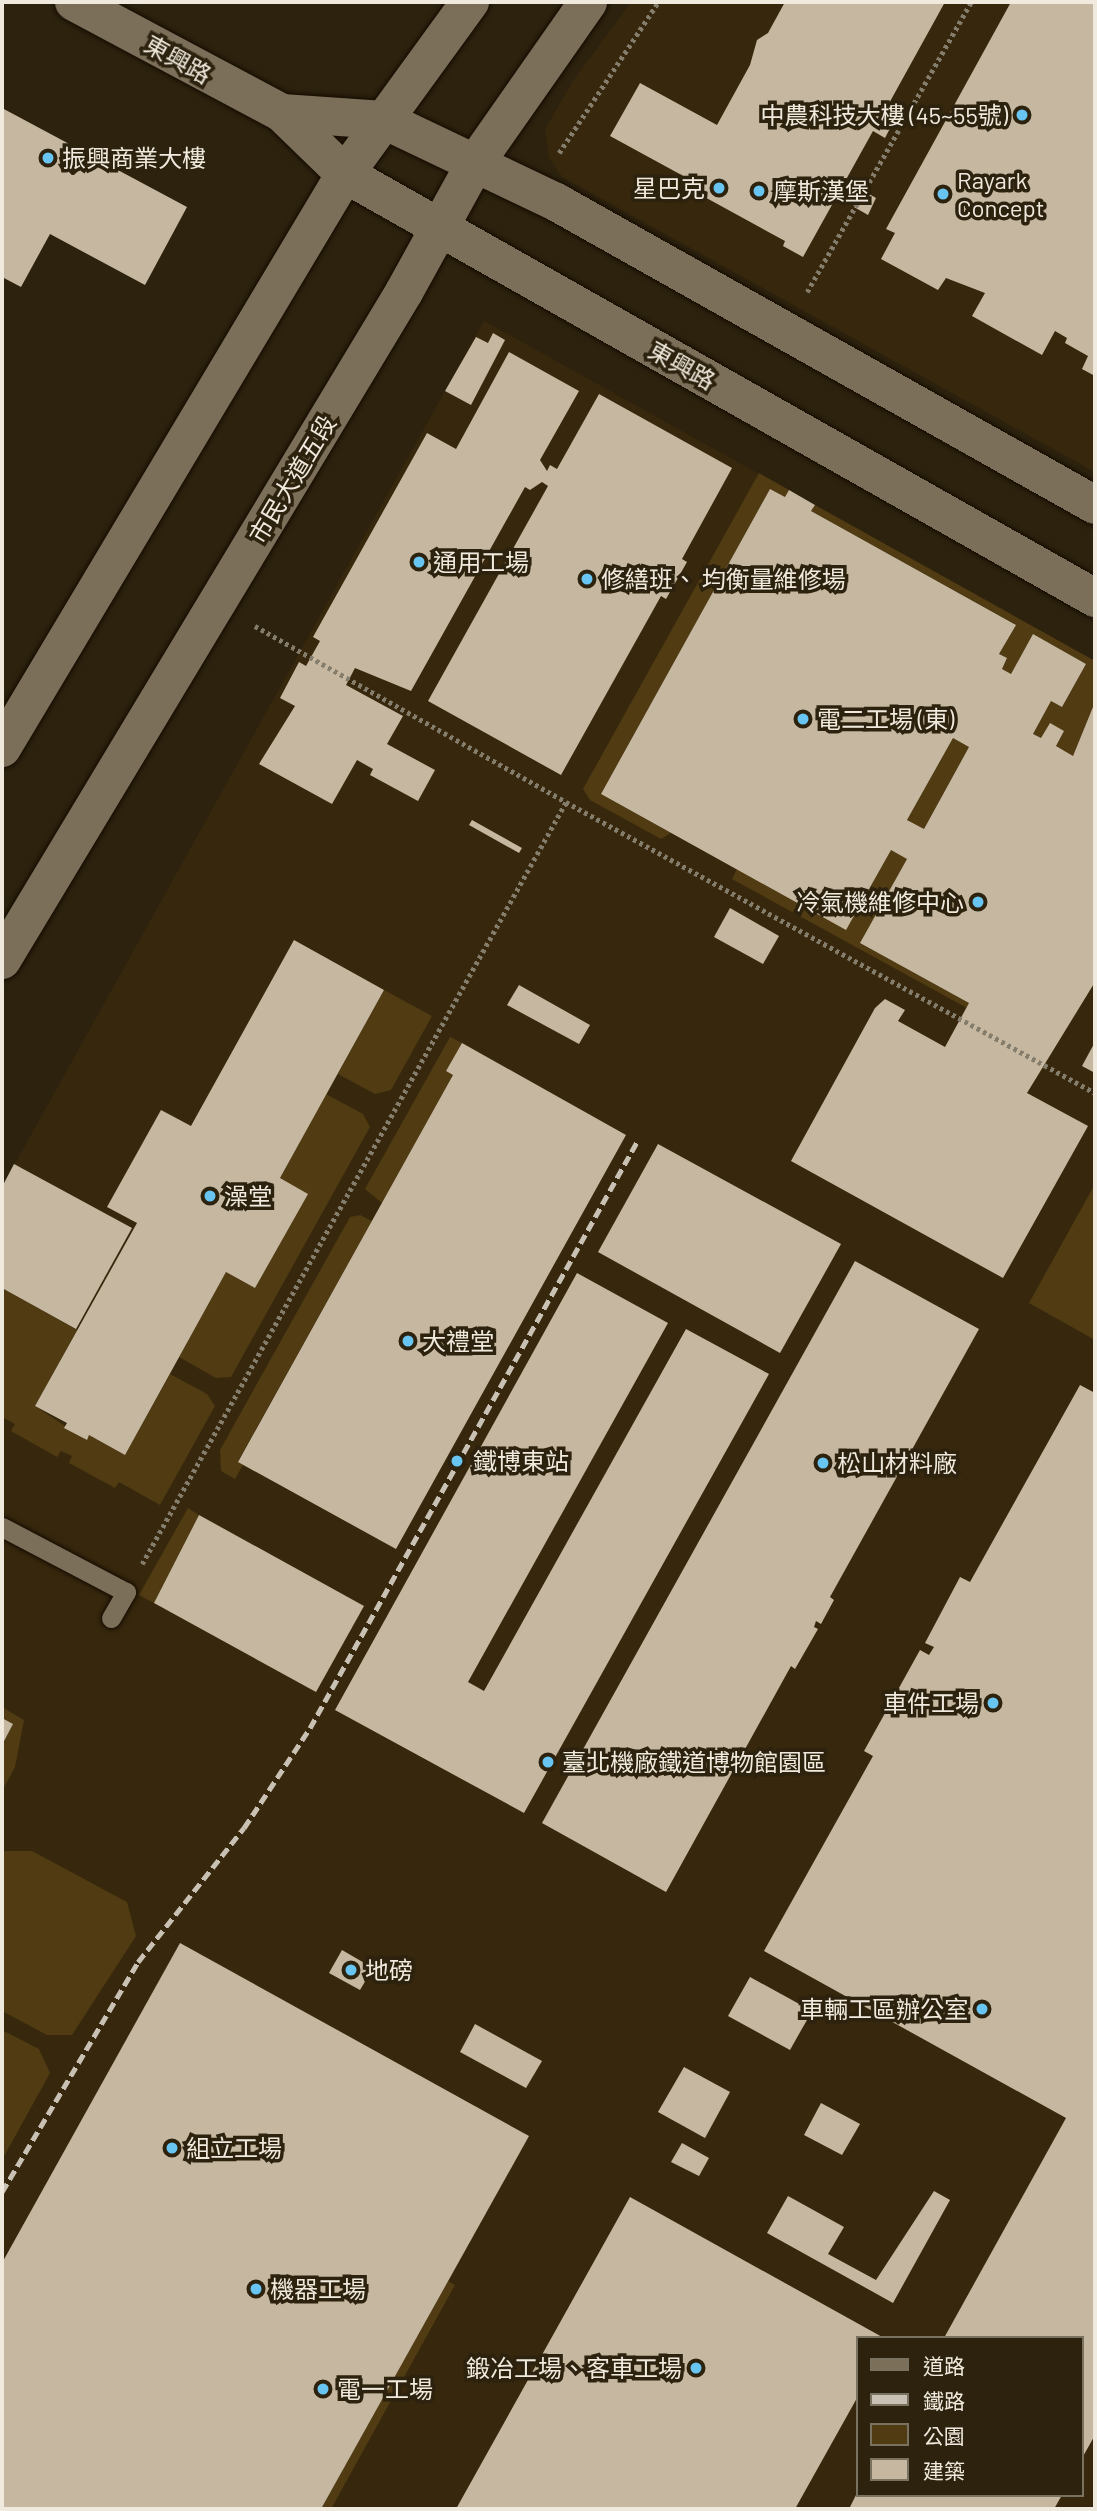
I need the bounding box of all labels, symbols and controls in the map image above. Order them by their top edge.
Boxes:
street label: 東興路 [140,29,216,89]
place label: 中農科技大樓 (45~55號) [760,101,1008,129]
marker: 中農科技大樓 (45~55號) [1014,107,1030,123]
place label: 振興商業大樓 [62,144,206,172]
marker: 振興商業大樓 [40,150,56,166]
place label: Rayark Concept [957,166,1045,222]
place label: 星巴克 [633,174,705,202]
place label: 摩斯漢堡 [773,177,869,205]
marker: 星巴克 [711,180,727,196]
marker: 摩斯漢堡 [751,183,767,199]
marker: Rayark Concept [935,186,951,202]
street label: 東興路 [644,335,720,395]
street label: 市民大道五段 [243,410,341,548]
place label: 通用工場 [433,548,529,576]
marker: 通用工場 [411,554,427,570]
place label: 修繕班、 均衡量維修場 [601,565,846,593]
marker: 修繕班、 均衡量維修場 [579,571,595,587]
place label: 電二工場 (東) [817,705,954,733]
marker: 電二工場 (東) [795,711,811,727]
place label: 冷氣機維修中心 [796,888,964,916]
marker: 冷氣機維修中心 [970,894,986,910]
place label: 澡堂 [224,1182,272,1210]
marker: 澡堂 [202,1188,218,1204]
place label: 大禮堂 [422,1327,494,1355]
marker: 大禮堂 [400,1333,416,1349]
place label: 鐵博東站 [473,1447,569,1475]
place label: 松山材料廠 [837,1449,957,1477]
marker: 鐵博東站 [447,1451,467,1471]
marker: 松山材料廠 [815,1455,831,1471]
place label: 車件工場 [883,1689,979,1717]
marker: 車件工場 [985,1695,1001,1711]
place label: 臺北機廠鐵道博物館園區 [562,1748,826,1776]
marker: 臺北機廠鐵道博物館園區 [540,1754,556,1770]
place label: 地磅 [365,1956,413,1984]
marker: 地磅 [343,1962,359,1978]
place label: 車輛工區辦公室 [800,1995,968,2023]
marker: 車輛工區辦公室 [974,2001,990,2017]
place label: 組立工場 [186,2134,282,2162]
marker: 組立工場 [164,2140,180,2156]
place label: 機器工場 [270,2275,366,2303]
marker: 機器工場 [248,2281,264,2297]
legend [856,2336,1083,2497]
text: 道路 [923,2353,965,2378]
place label: 鍛冶工場、客車工場 [466,2354,682,2382]
marker: 鍛冶工場、客車工場 [688,2360,704,2376]
place label: 電一工場 [337,2375,433,2403]
marker: 電一工場 [315,2381,331,2397]
text: 鐵路 [923,2388,965,2413]
text: 公園 [923,2423,965,2448]
text: 建築 [923,2458,965,2483]

